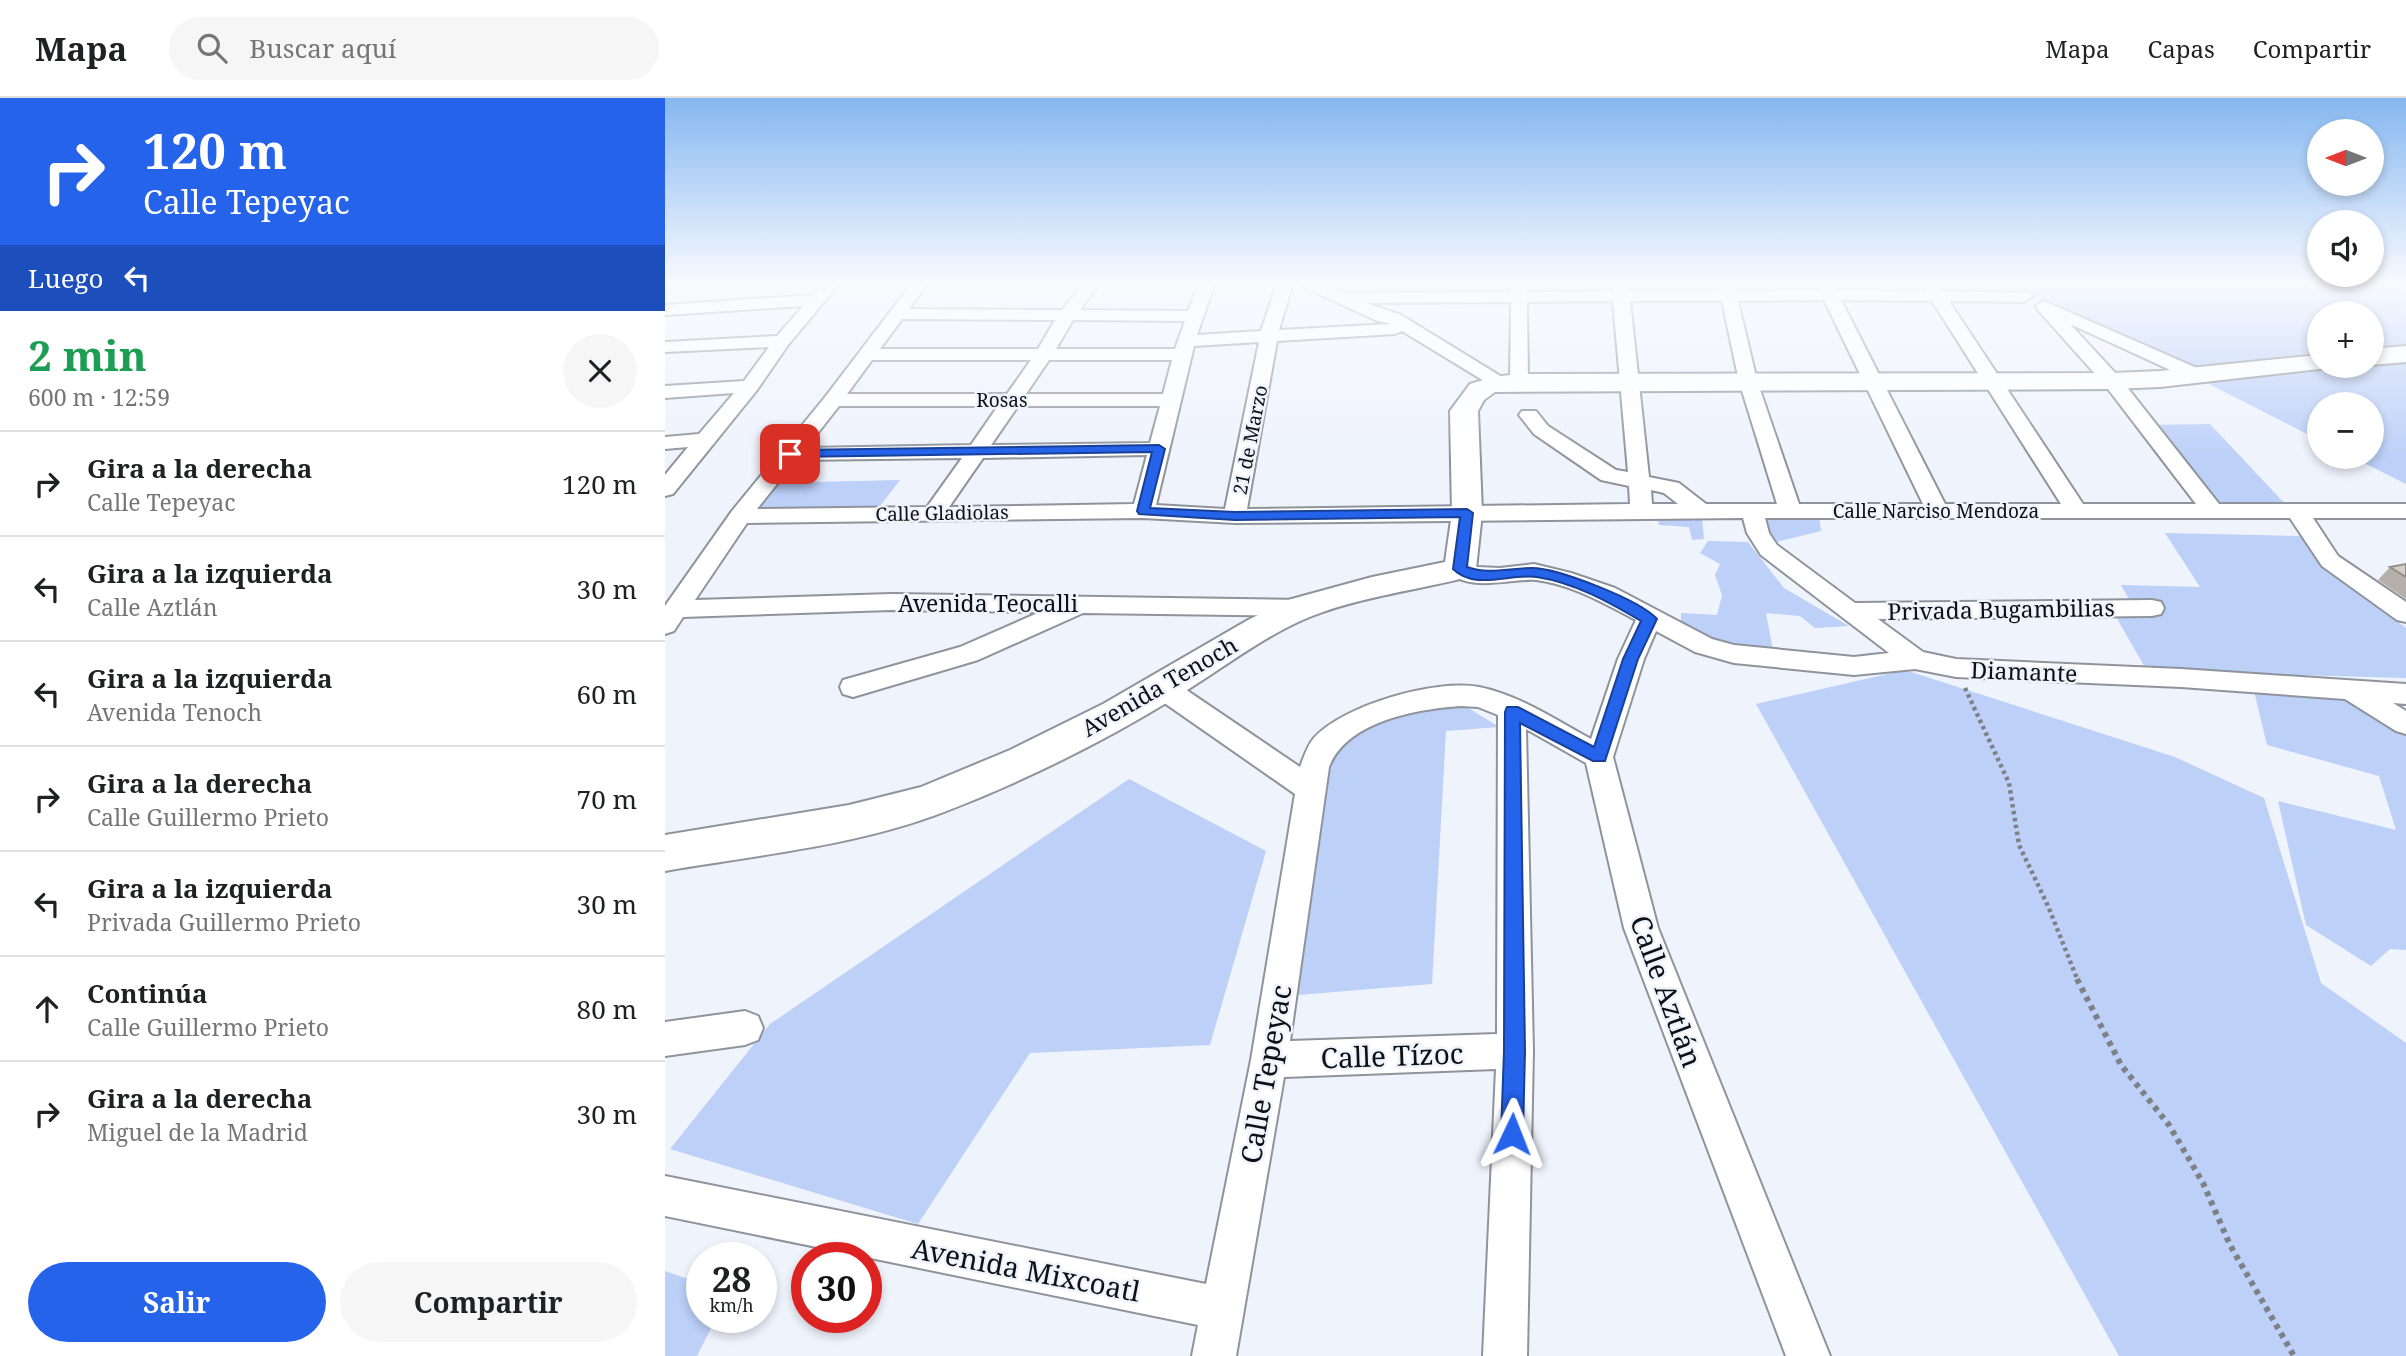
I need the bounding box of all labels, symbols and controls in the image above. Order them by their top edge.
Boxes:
search box [169,17,659,80]
text: Mapa [35,26,127,71]
icon: search [193,29,231,67]
text: Buscar aquí [249,30,396,66]
text: Mapa [2045,32,2109,65]
text: Capas [2147,32,2215,65]
text: Compartir [2253,32,2371,65]
text: 120 m [143,117,287,183]
north arrow [2307,119,2383,196]
map controls [2307,119,2384,469]
icon: right [28,126,119,217]
text: Calle Tepeyac [143,180,350,223]
button: sound [2307,210,2384,287]
icon: left [118,259,156,297]
text: Luego [28,260,104,296]
button: + [2307,301,2384,378]
text: 2 min [28,326,147,383]
button: close [563,334,637,408]
text: 600 m · 12:59 [28,381,170,413]
street label: 21 de Marzo [1227,383,1273,497]
street label: Rosas [976,387,1028,413]
button: − [2307,392,2384,469]
pin [760,424,820,484]
icon: arrive [771,435,809,473]
text: Gira a la derecha [87,450,312,486]
icon: right [28,465,66,503]
text: 120 m [562,466,637,502]
text: Calle Tepeyac [87,486,236,518]
street label: Calle Narciso Mendoza [1833,498,2039,524]
street label: Calle Gladiolas [875,499,1009,527]
text: Gira a la izquierda [87,555,333,591]
icon: left [28,570,66,608]
text: 30 m [577,571,637,607]
street label: Avenida Teocalli [898,587,1079,619]
text: Calle Aztlán [87,591,218,623]
street label: Privada Bugambilias [1887,591,2115,627]
street label: Avenida Tenoch [1075,628,1243,744]
street label: Diamante [1970,653,2078,689]
text: Gira a la izquierda [87,660,333,696]
icon: left [28,675,66,713]
text: 60 m [577,676,637,712]
text: Avenida Tenoch [87,696,262,728]
text: Gira a la derecha [87,765,312,801]
icon: right [28,780,66,818]
text: 70 m [577,781,637,817]
text: Calle Guillermo Prieto [87,801,329,833]
text: Gira a la izquierda [87,870,333,906]
icon: left [28,885,66,923]
text: 30 m [577,886,637,922]
text: Privada Guillermo Prieto [87,906,361,938]
street label: Calle Aztlán [1622,910,1712,1072]
text: Continúa [87,975,208,1011]
street label: Calle Tepeyac [1231,982,1299,1166]
icon: ahead [28,990,66,1028]
text: 80 m [577,991,637,1027]
text: Calle Guillermo Prieto [87,1011,329,1043]
street label: Calle Tízoc [1320,1034,1464,1076]
text: Gira a la derecha [87,1080,312,1116]
icon: right [28,1095,66,1133]
text: 30 m [577,1096,637,1132]
position arrow [1475,1097,1549,1171]
text: Miguel de la Madrid [87,1116,308,1148]
street label: Avenida Mixcoatl [908,1228,1144,1310]
speed limit sign: 30 [791,1242,882,1333]
text: 28 [712,1255,751,1302]
button: Salir [28,1262,326,1342]
button: Compartir [340,1262,637,1342]
text: km/h [709,1293,754,1317]

